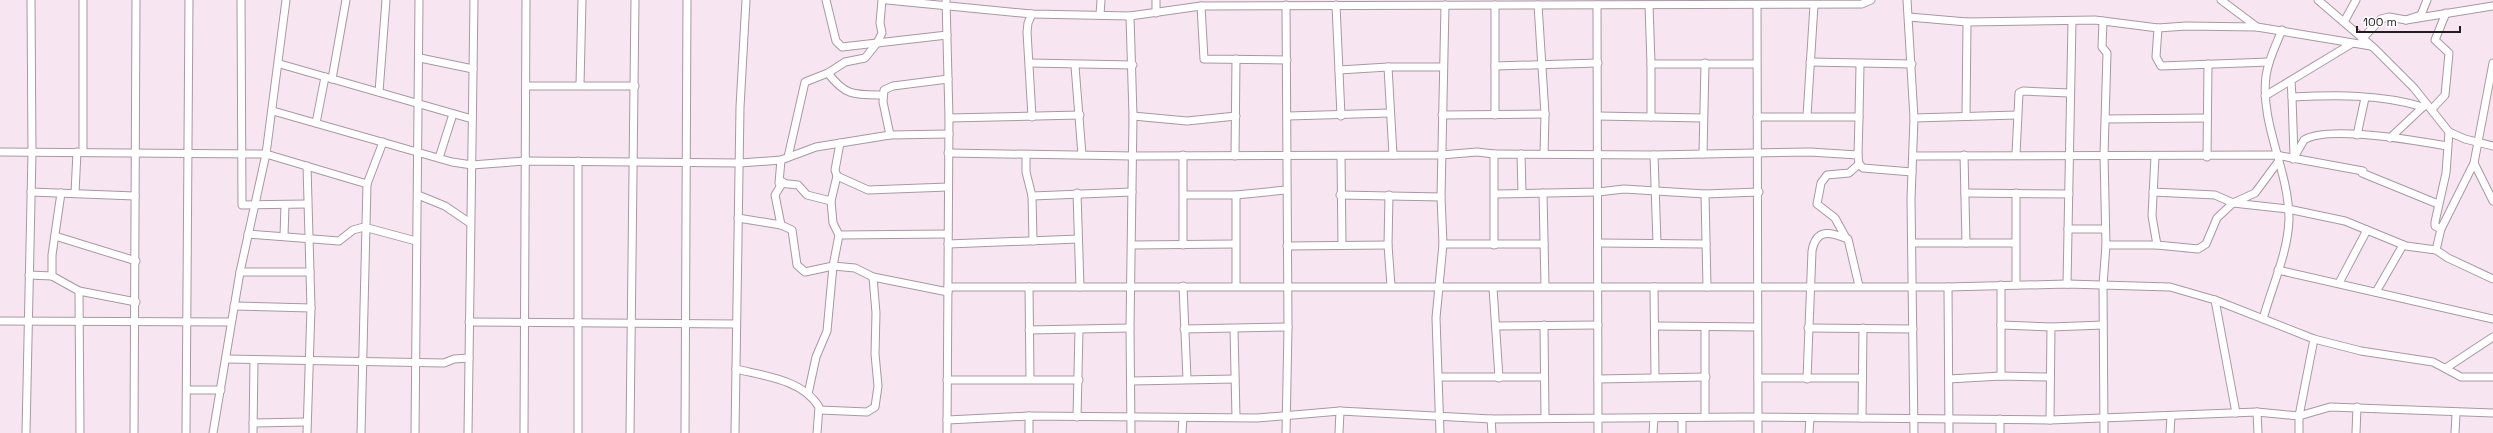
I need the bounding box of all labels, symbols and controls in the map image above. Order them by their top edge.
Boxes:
scale bar [2357,8,2460,34]
text: 100 m [2363,14,2397,30]

